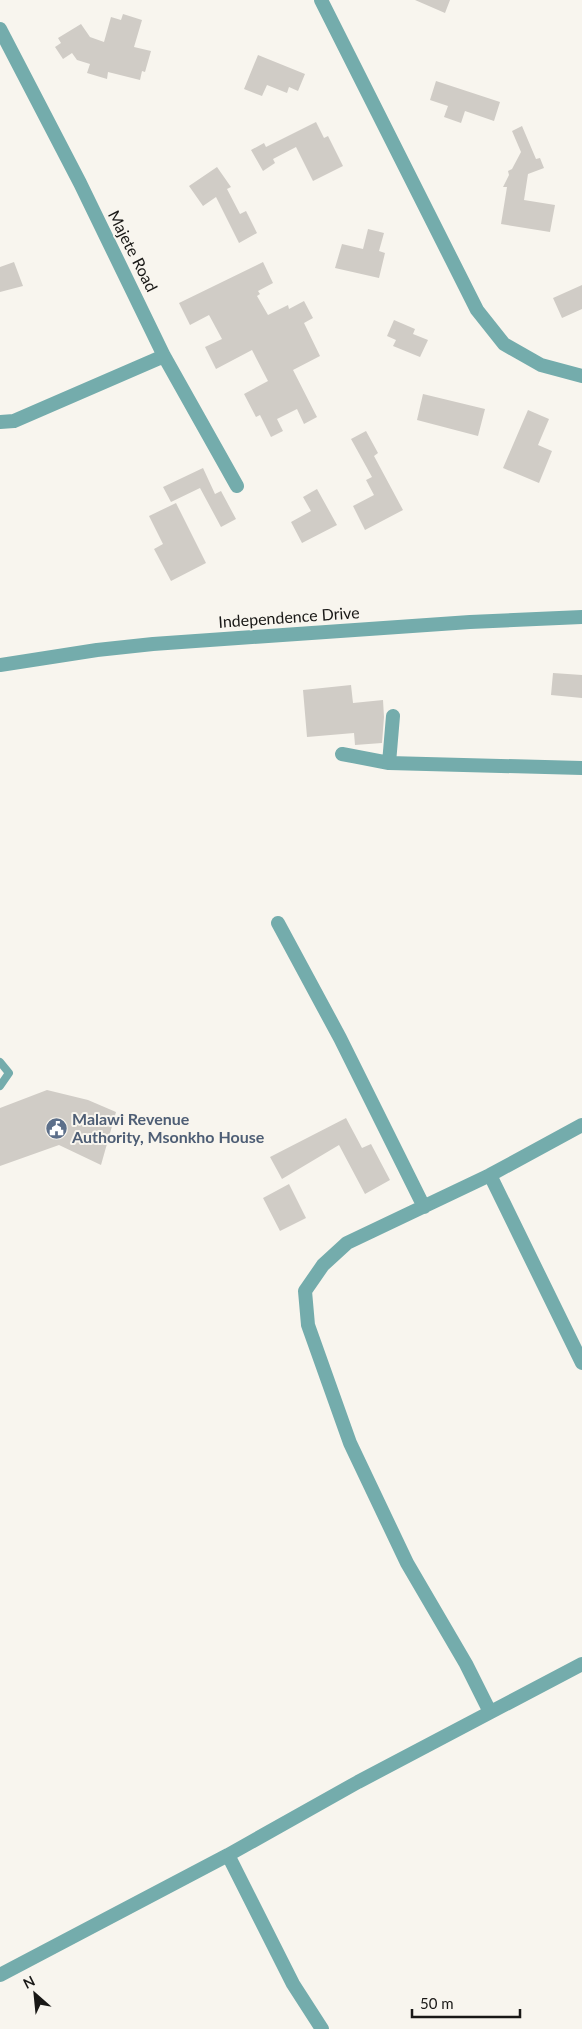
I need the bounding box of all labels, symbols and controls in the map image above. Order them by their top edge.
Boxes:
street label: Majete Road [105,207,162,295]
street label: Independence Drive [218,602,360,631]
place label: Malawi Revenue Authority, Msonkho House [71,1109,265,1146]
public building icon: Malawi Revenue Authority, Msonkho House [44,1116,68,1140]
north arrow [10,1969,60,2019]
text: N [20,1972,38,1992]
scale bar [412,1986,520,2018]
text: 50 m [420,1994,454,2012]

